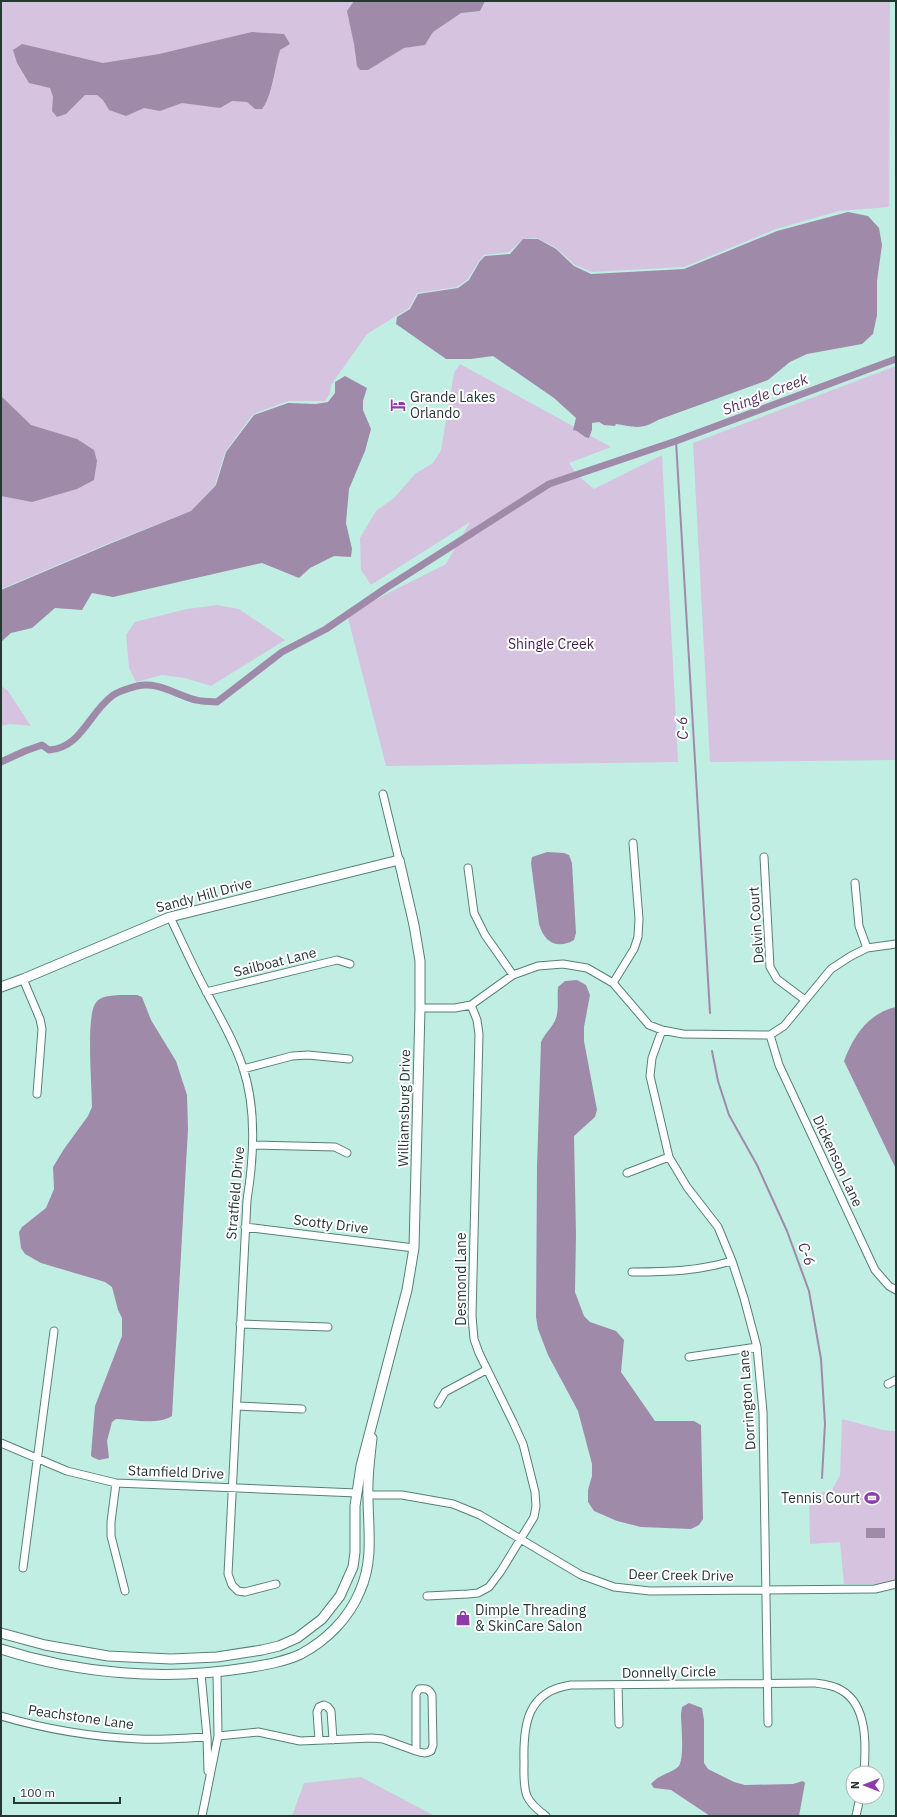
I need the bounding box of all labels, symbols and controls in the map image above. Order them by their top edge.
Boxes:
water label: Shingle Creek [720,369,811,419]
place label: Grande Lakes Orlando [410,388,496,422]
hotel icon: Grande Lakes Orlando [389,396,407,414]
park label: Shingle Creek [508,635,595,653]
water label: C-6 [672,716,692,740]
street label: Sandy Hill Drive [154,873,254,916]
street label: Delvin Court [744,886,768,964]
street label: Sailboat Lane [232,943,319,981]
street label: Williamsburg Drive [394,1049,414,1167]
street label: Dickenson Lane [809,1112,867,1210]
street label: Stratfield Drive [222,1145,248,1240]
street label: Scotty Drive [292,1210,370,1238]
street label: Desmond Lane [452,1232,470,1326]
water label: C-6 [794,1240,820,1268]
street label: Dorrington Lane [734,1349,759,1451]
street label: Stamfield Drive [128,1461,225,1483]
place label: Tennis Court [781,1489,860,1507]
sports icon: Tennis Court [863,1489,881,1507]
street label: Deer Creek Drive [628,1565,734,1585]
place label: Dimple Threading & SkinCare Salon [475,1601,587,1635]
shop icon: Dimple Threading & SkinCare Salon [454,1609,472,1627]
street label: Donnelly Circle [622,1662,717,1682]
street label: Peachstone Lane [27,1701,135,1733]
north arrow [845,1765,885,1805]
scale bar [14,1779,120,1805]
text: N [848,1781,862,1789]
text: 100 m [20,1785,55,1800]

